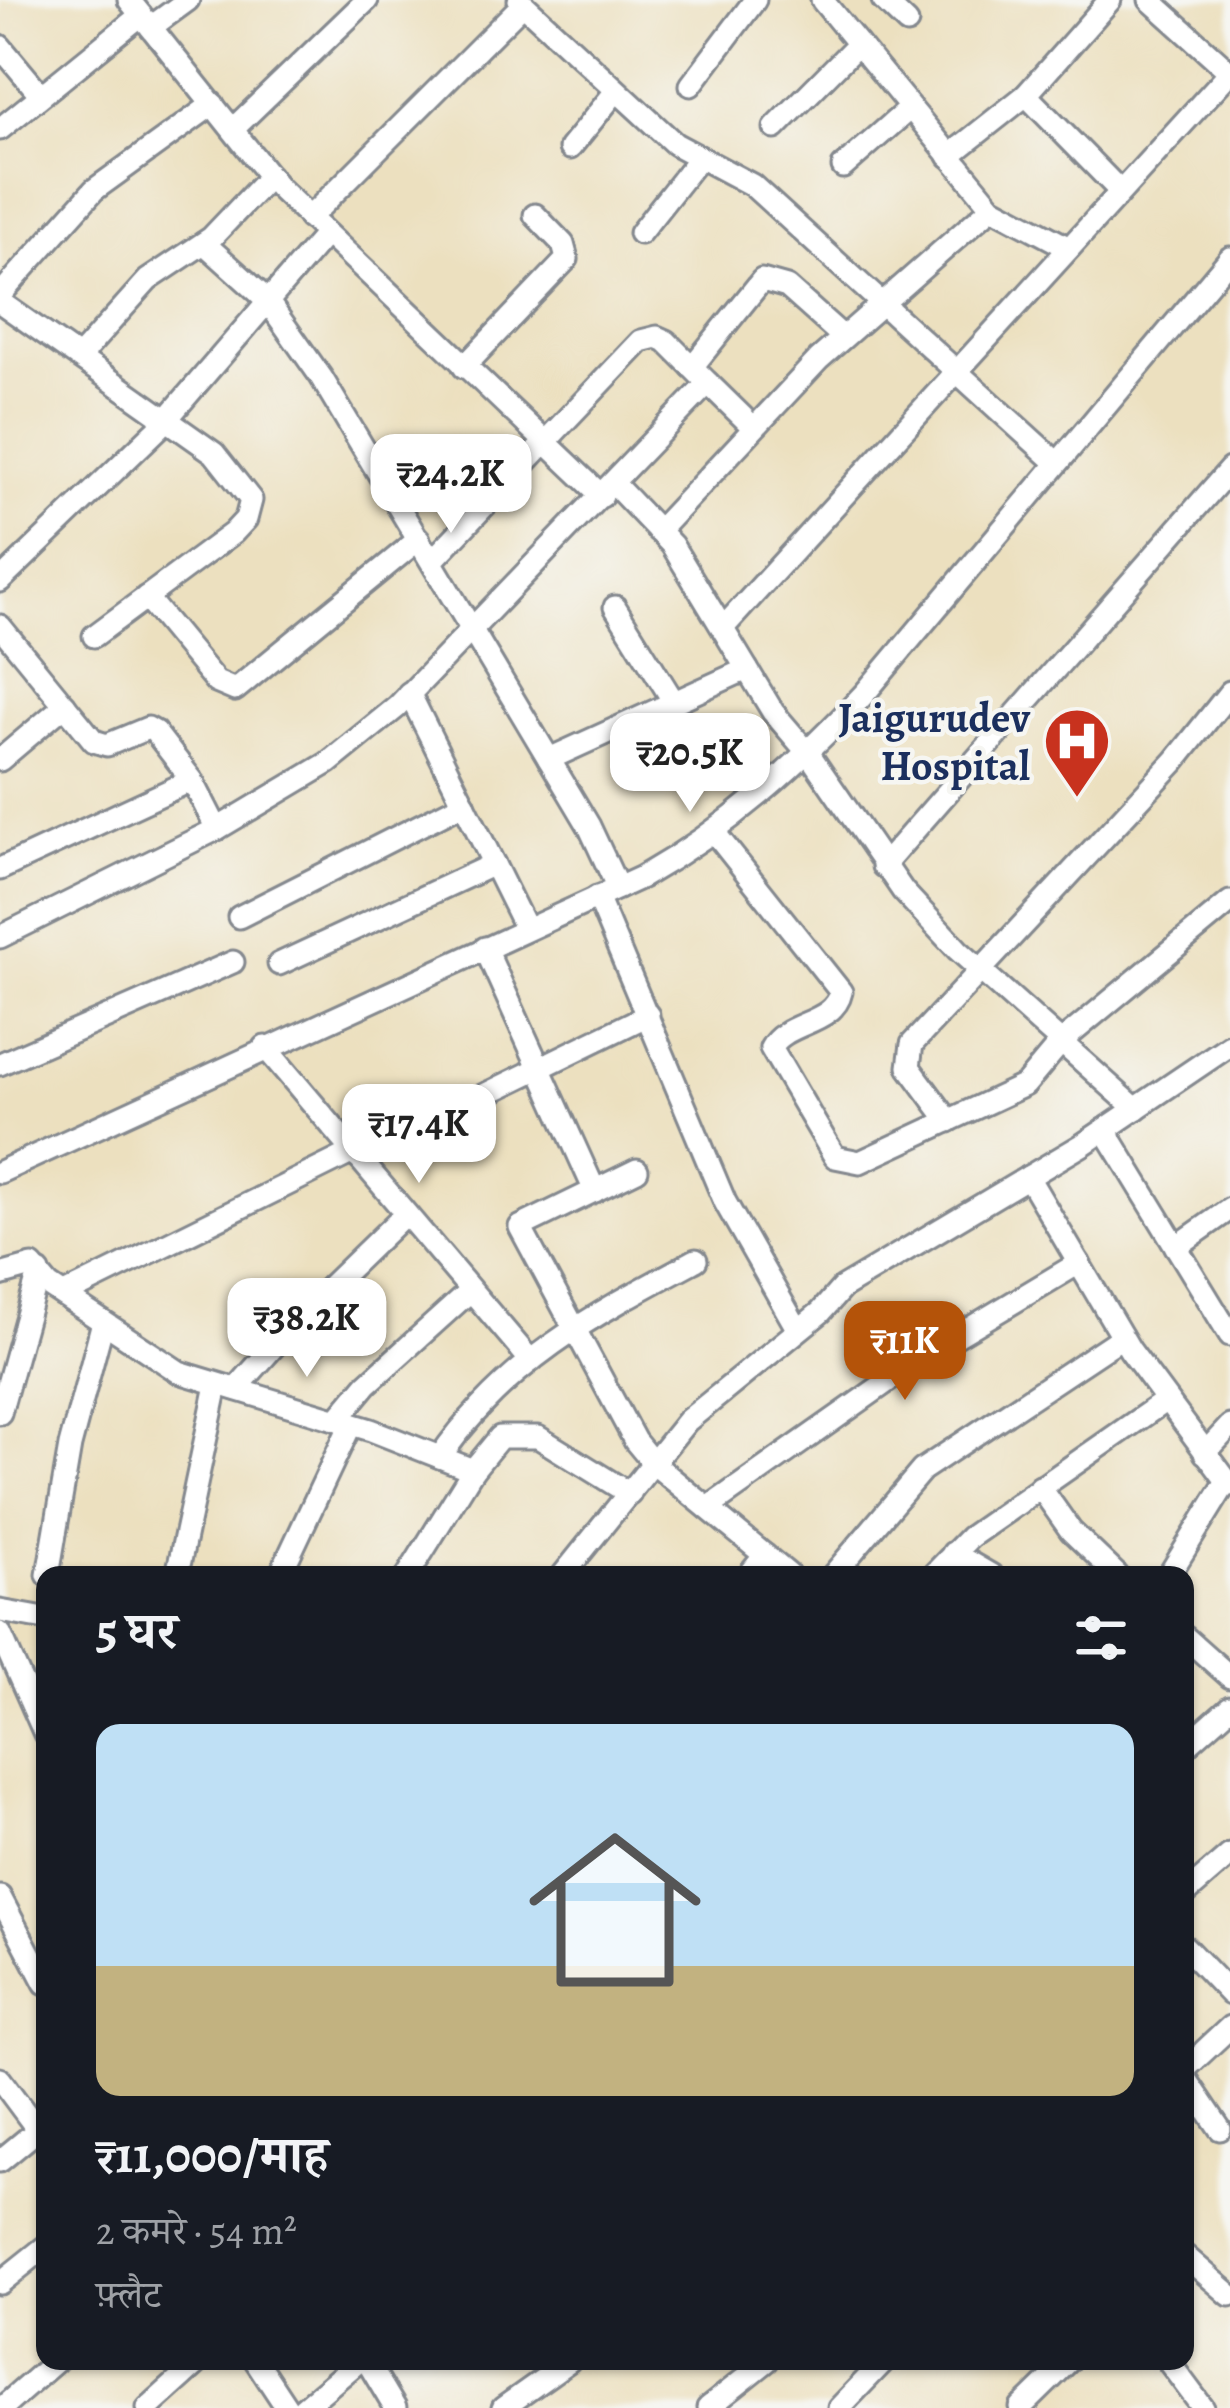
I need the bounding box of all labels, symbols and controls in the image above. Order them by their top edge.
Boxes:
pin: ₹24.2K [353,434,549,536]
text: ₹24.2K [398,446,504,499]
place label: Jaigurudev Hospital [838,689,1030,794]
hospital icon: Jaigurudev Hospital [1042,706,1112,800]
pin: ₹20.5K [592,713,788,815]
text: ₹20.5K [637,725,743,778]
pin: ₹17.4K [321,1084,517,1186]
text: ₹17.4K [369,1096,469,1149]
pin: ₹38.2K [209,1278,405,1380]
text: ₹38.2K [254,1290,360,1343]
pin: ₹11K [834,1301,976,1403]
text: ₹11K [871,1313,939,1366]
text: 5 घर [96,1596,177,1666]
icon: filters [1068,1605,1134,1671]
icon: home [507,1802,723,2018]
text: ₹11,000/माह [96,2120,328,2190]
text: 2 कमरे · 54 m² [96,2204,297,2257]
text: फ़्लैट [96,2268,161,2321]

